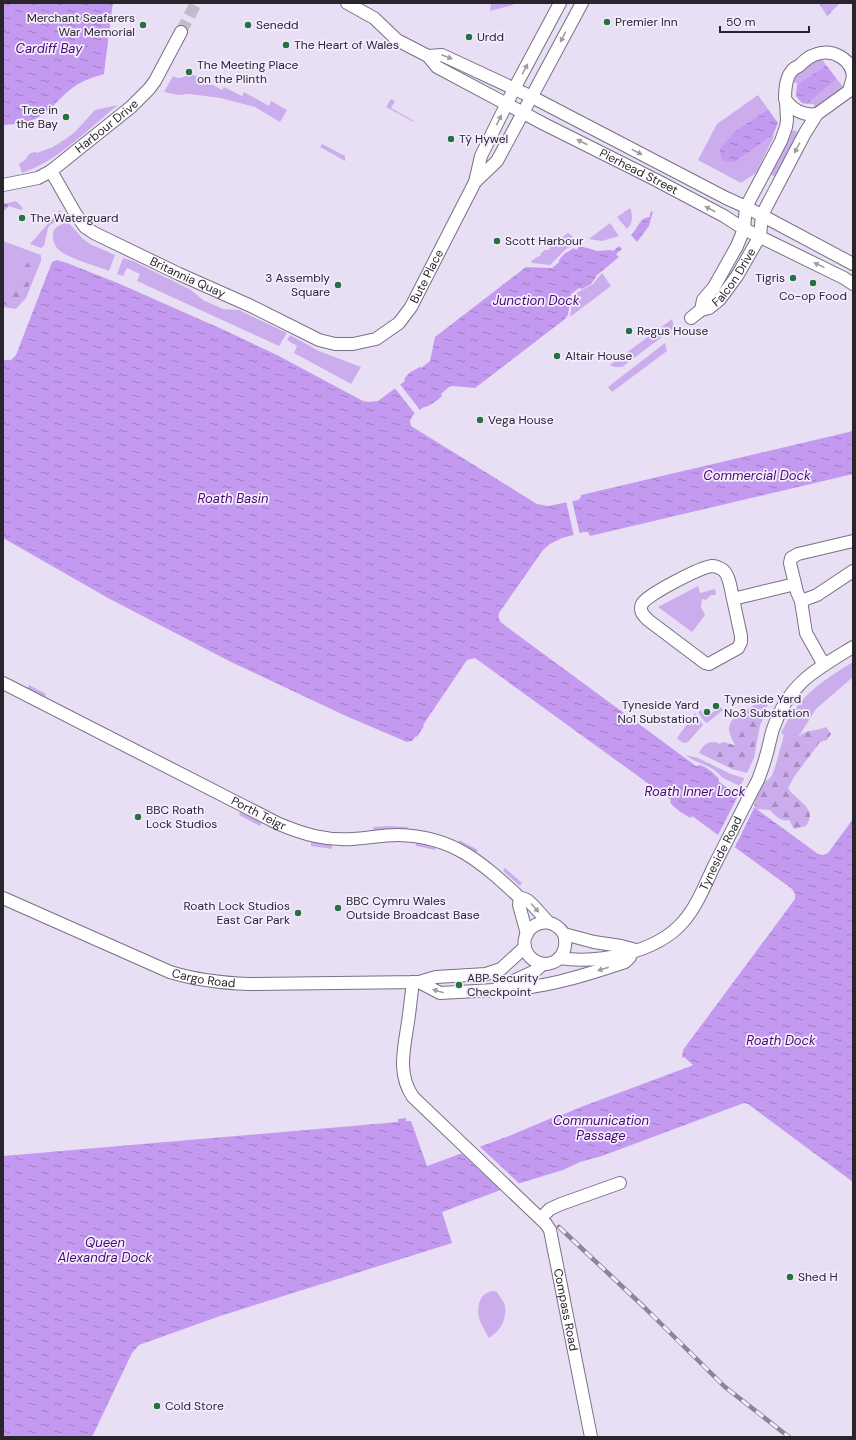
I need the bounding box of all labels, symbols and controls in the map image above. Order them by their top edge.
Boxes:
scale bar [720,8,809,34]
place label: Merchant Seafarers War Memorial [27,10,135,40]
place label: Premier Inn [615,14,678,30]
text: 50 m [726,14,755,30]
place label: Senedd [256,17,299,33]
marker: Premier Inn [602,17,612,27]
marker: Merchant Seafarers War Memorial [138,20,148,30]
marker: Senedd [243,20,253,30]
place label: Urdd [477,29,504,45]
marker: Urdd [464,32,474,42]
one-way arrow [560,32,567,43]
place label: The Heart of Wales [294,37,399,53]
water label: Cardiff Bay [16,40,83,57]
marker: The Heart of Wales [281,40,291,50]
one-way arrow [441,55,453,61]
place label: The Meeting Place on the Plinth [197,57,299,87]
one-way arrow [522,63,528,75]
marker: The Meeting Place on the Plinth [184,67,194,77]
street label: Harbour Drive [72,96,142,157]
place label: Tree in the Bay [16,102,58,132]
marker: Tree in the Bay [61,112,71,122]
one-way arrow [496,115,502,126]
place label: Tŷ Hywel [459,131,508,147]
marker: Tŷ Hywel [446,134,456,144]
one-way arrow [577,139,588,145]
one-way arrow [794,142,800,154]
street label: Pierhead Street [597,145,681,198]
one-way arrow [631,148,643,155]
one-way arrow [704,205,716,212]
place label: The Waterguard [30,210,119,226]
marker: The Waterguard [17,213,27,223]
place label: Scott Harbour [505,233,584,249]
marker: Scott Harbour [492,236,502,246]
street label: Falcon Drive [709,245,759,310]
street label: Bute Place [406,247,447,306]
street label: Britannia Quay [147,253,228,302]
one-way arrow [813,262,825,268]
place label: 3 Assembly Square [265,270,330,300]
place label: Tigris [755,270,785,286]
marker: Tigris [788,273,798,283]
marker: Co-op Food [808,278,818,288]
marker: 3 Assembly Square [333,280,343,290]
place label: Co-op Food [779,288,847,304]
water label: Junction Dock [493,292,580,309]
place label: Regus House [637,323,709,339]
marker: Regus House [624,326,634,336]
place label: Altair House [565,348,633,364]
marker: Altair House [552,351,562,361]
place label: Vega House [488,412,554,428]
marker: Vega House [475,415,485,425]
water label: Commercial Dock [703,467,811,484]
water label: Roath Basin [198,490,268,507]
place label: Tyneside Yard No3 Substation [724,691,810,721]
place label: Tyneside Yard No1 Substation [617,697,699,727]
marker: Tyneside Yard No3 Substation [711,701,721,711]
marker: Tyneside Yard No1 Substation [702,707,712,717]
water label: Roath Inner Lock [645,783,746,800]
street label: Porth Teigr [228,793,289,834]
place label: BBC Roath Lock Studios [146,802,217,832]
marker: BBC Roath Lock Studios [133,812,143,822]
street label: Tyneside Road [696,814,746,893]
place label: BBC Cymru Wales Outside Broadcast Base [346,893,480,923]
place label: Roath Lock Studios East Car Park [184,898,290,928]
marker: BBC Cymru Wales Outside Broadcast Base [333,903,343,913]
one-way arrow [530,904,539,913]
marker: Roath Lock Studios East Car Park [293,908,303,918]
street label: Cargo Road [170,965,236,991]
one-way arrow [597,966,609,972]
place label: ABP Security Checkpoint [467,970,539,1000]
marker: ABP Security Checkpoint [454,980,464,990]
one-way arrow [432,988,444,994]
water label: Roath Dock [746,1032,816,1049]
water label: Communication Passage [553,1112,649,1144]
water label: Queen Alexandra Dock [57,1234,153,1266]
street label: Compass Road [550,1267,582,1352]
place label: Shed H [798,1269,838,1285]
marker: Shed H [785,1272,795,1282]
place label: Cold Store [165,1398,224,1414]
marker: Cold Store [152,1401,162,1411]

